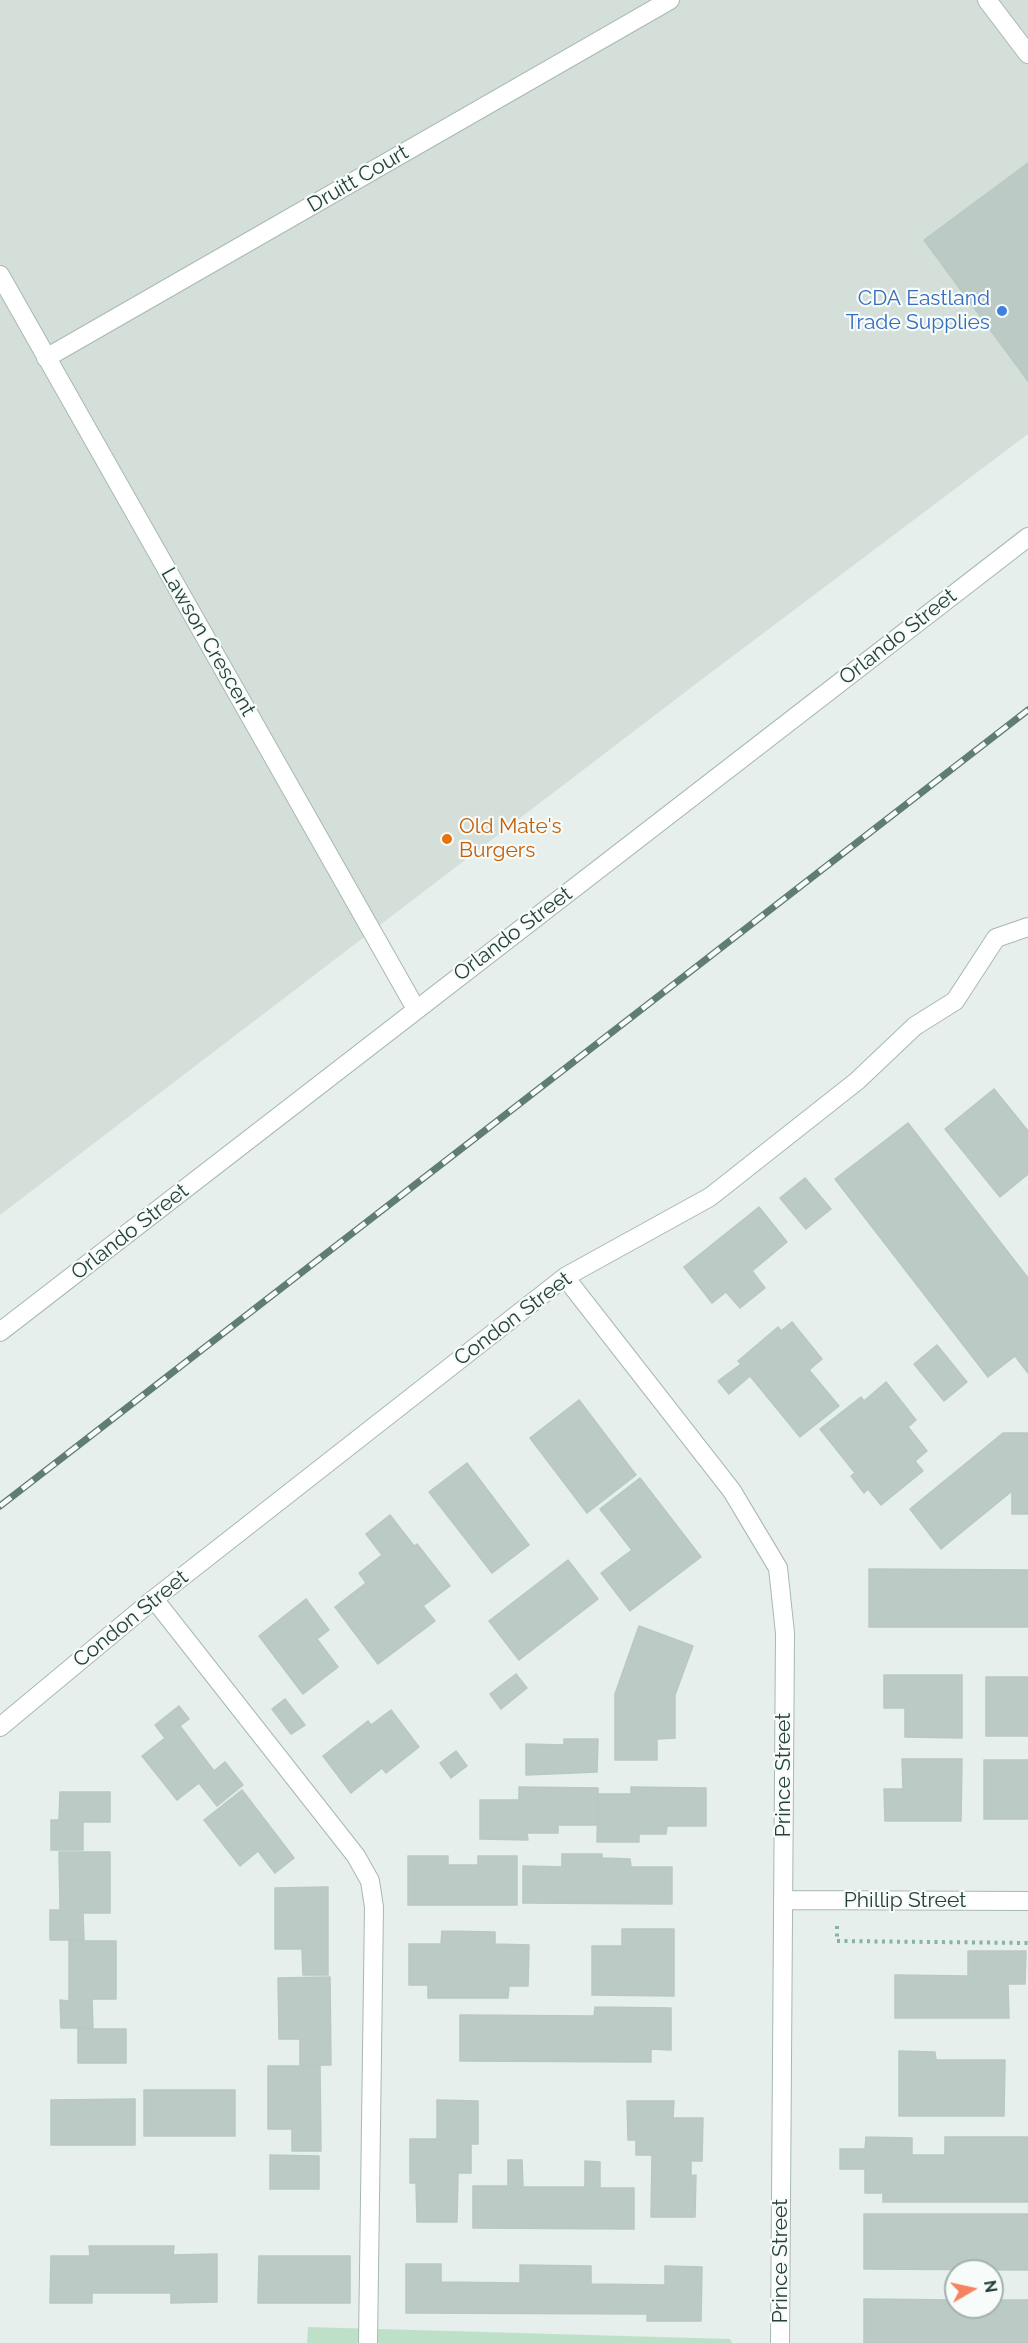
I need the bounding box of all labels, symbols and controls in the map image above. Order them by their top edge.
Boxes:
street label: Druitt Court [303,140,413,218]
place label: CDA Eastland Trade Supplies [846,286,990,336]
marker: CDA Eastland Trade Supplies [995,304,1009,318]
street label: Lawson Crescent [155,563,261,721]
street label: Orlando Street [834,583,962,691]
place label: Old Mate's Burgers [459,814,562,864]
marker: Old Mate's Burgers [440,832,454,846]
street label: Orlando Street [449,881,577,987]
street label: Orlando Street [66,1178,194,1286]
street label: Condon Street [449,1267,577,1371]
street label: Condon Street [68,1565,194,1673]
street label: Prince Street [771,1713,797,1837]
street label: Phillip Street [844,1888,966,1914]
street label: Prince Street [768,2199,794,2323]
north arrow [944,2259,1004,2319]
text: N [980,2279,1001,2294]

